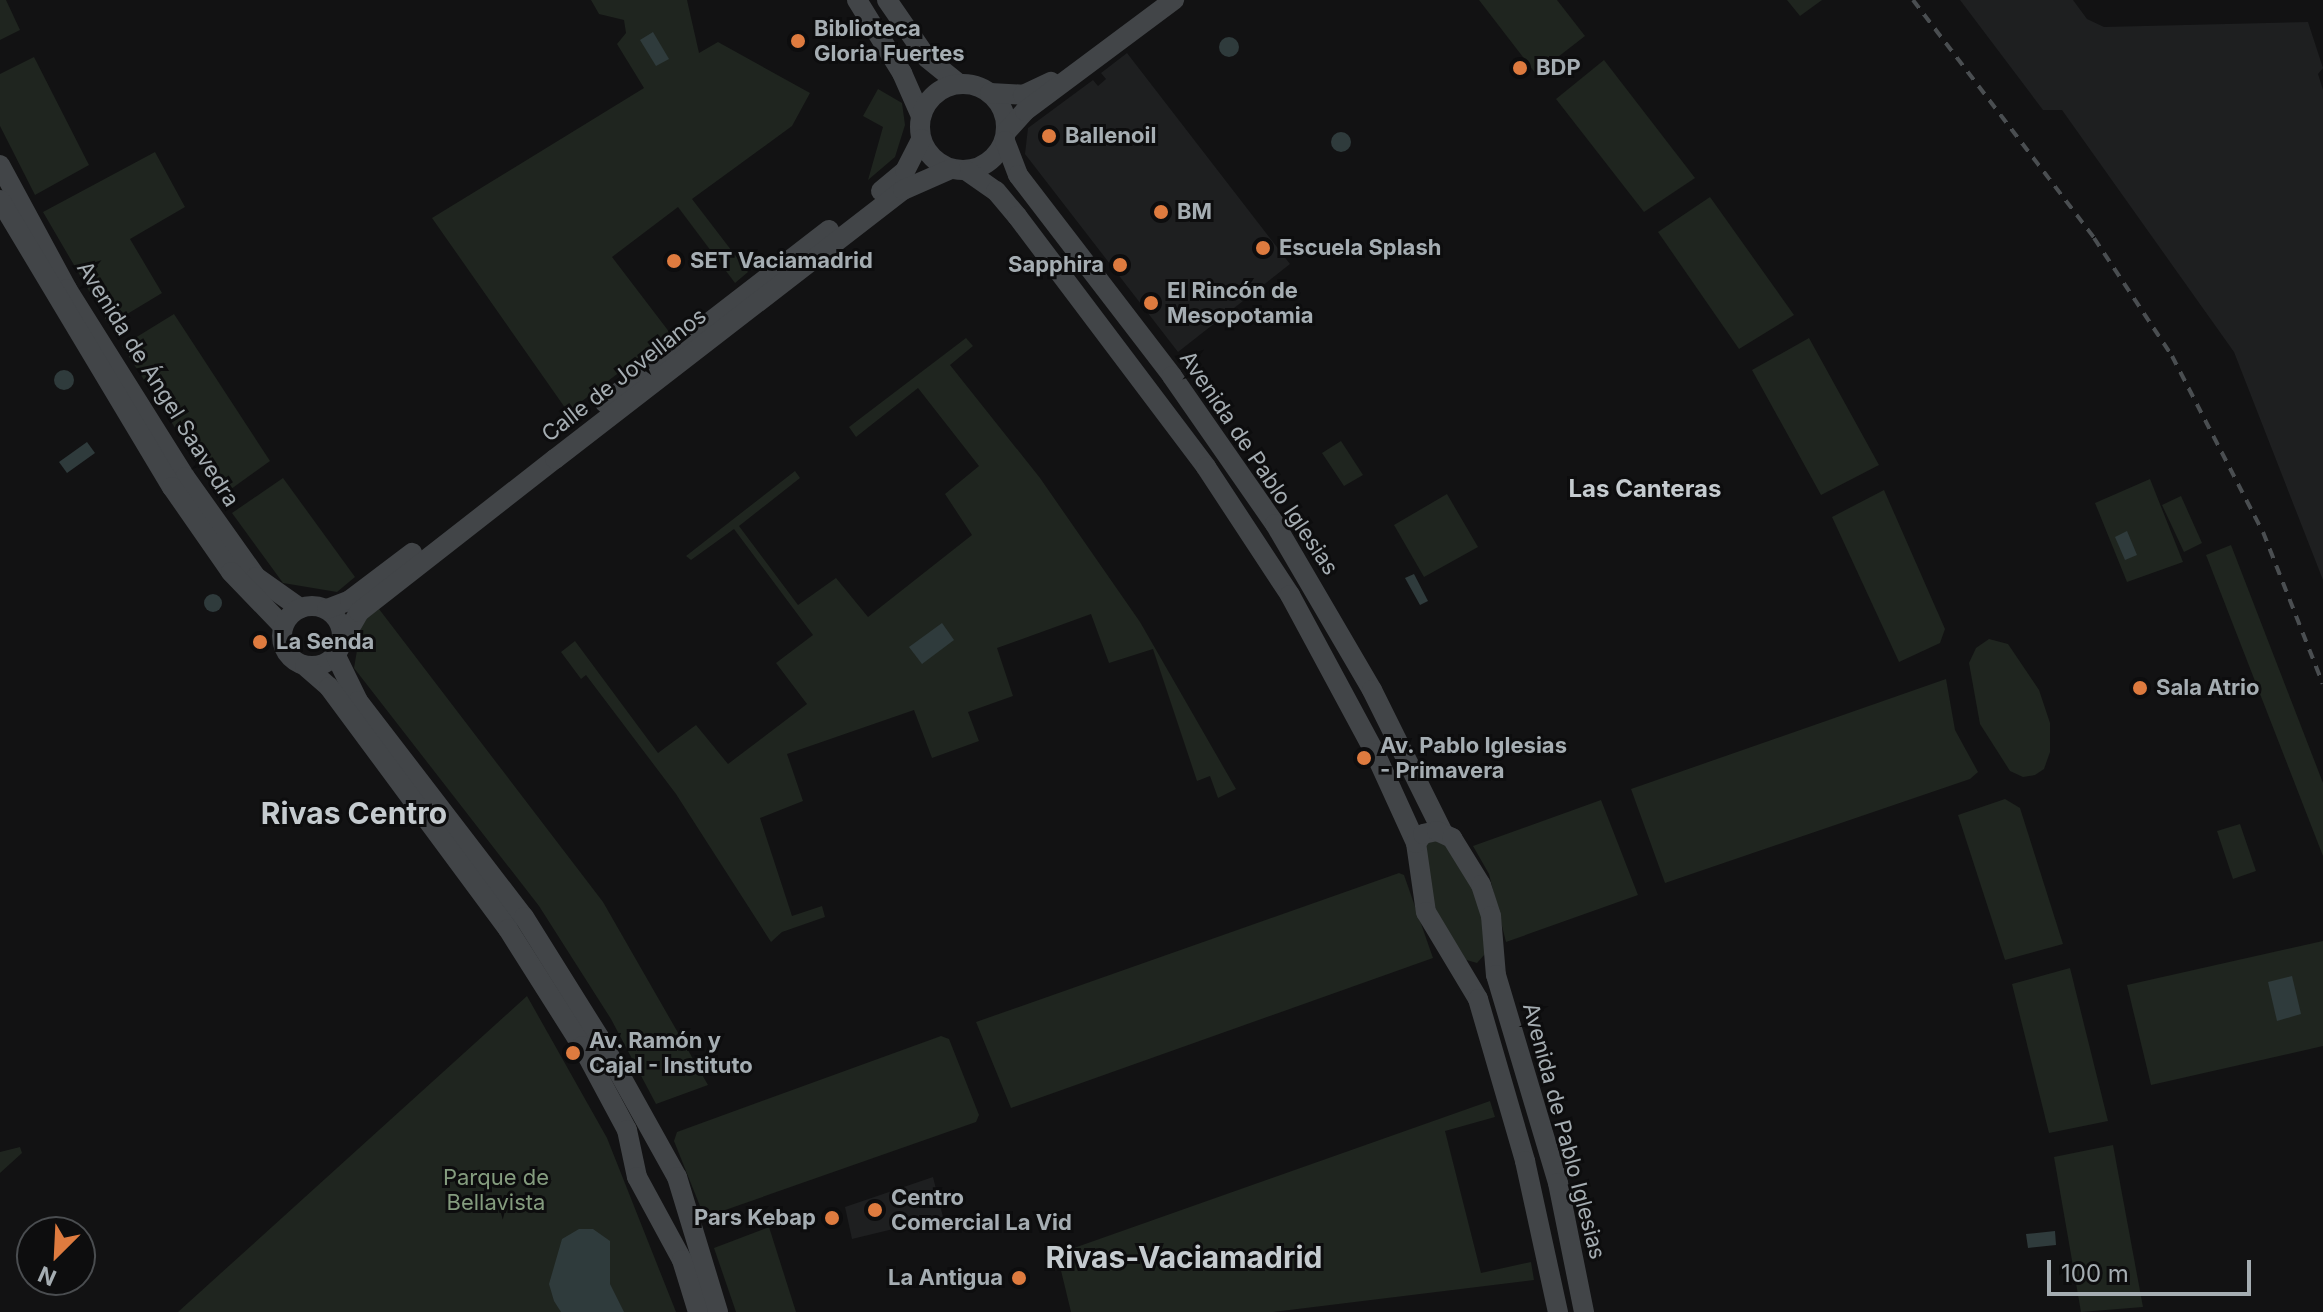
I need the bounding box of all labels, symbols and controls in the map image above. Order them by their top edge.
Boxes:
place label: Biblioteca Gloria Fuertes [814,15,965,66]
marker: Biblioteca Gloria Fuertes [789,32,807,50]
place label: BDP [1536,55,1581,81]
marker: BDP [1511,59,1529,77]
place label: Ballenoil [1065,123,1156,149]
marker: Ballenoil [1040,127,1058,145]
place label: BM [1177,199,1212,225]
marker: BM [1152,203,1170,221]
place label: Escuela Splash [1279,235,1441,261]
marker: Escuela Splash [1254,239,1272,257]
place label: SET Vaciamadrid [690,248,873,274]
marker: SET Vaciamadrid [665,252,683,270]
place label: Sapphira [1008,252,1104,278]
street label: Avenida de Ángel Saavedra [71,256,245,512]
marker: Sapphira [1111,256,1129,274]
place label: El Rincón de Mesopotamia [1167,277,1314,328]
marker: El Rincón de Mesopotamia [1142,294,1160,312]
street label: Calle de Jovellanos [536,303,712,447]
street label: Avenida de Pablo Iglesias [1174,346,1344,580]
district label: Las Canteras [1569,475,1721,503]
place label: La Senda [276,629,374,655]
marker: La Senda [251,633,269,651]
place label: Sala Atrio [2156,675,2260,701]
marker: Sala Atrio [2131,679,2149,697]
place label: Av. Pablo Iglesias - Primavera [1380,732,1568,784]
marker: Av. Pablo Iglesias - Primavera [1355,749,1373,767]
district label: Rivas Centro [261,795,447,831]
street label: Avenida de Pablo Iglesias [1517,1000,1611,1262]
place label: Av. Ramón y Cajal - Instituto [589,1027,753,1078]
marker: Av. Ramón y Cajal - Instituto [564,1044,582,1062]
park label: Parque de Bellavista [443,1164,549,1216]
place label: Centro Comercial La Vid [891,1184,1072,1236]
marker: Centro Comercial La Vid [866,1201,884,1219]
place label: Pars Kebap [694,1205,816,1231]
marker: Pars Kebap [823,1209,841,1227]
north arrow [16,1216,96,1296]
district label: Rivas-Vaciamadrid [1046,1239,1322,1275]
scale bar [2051,1244,2255,1294]
text: 100 m [2061,1259,2129,1288]
text: N [34,1261,60,1291]
place label: La Antigua [888,1265,1003,1291]
marker: La Antigua [1010,1269,1028,1287]

